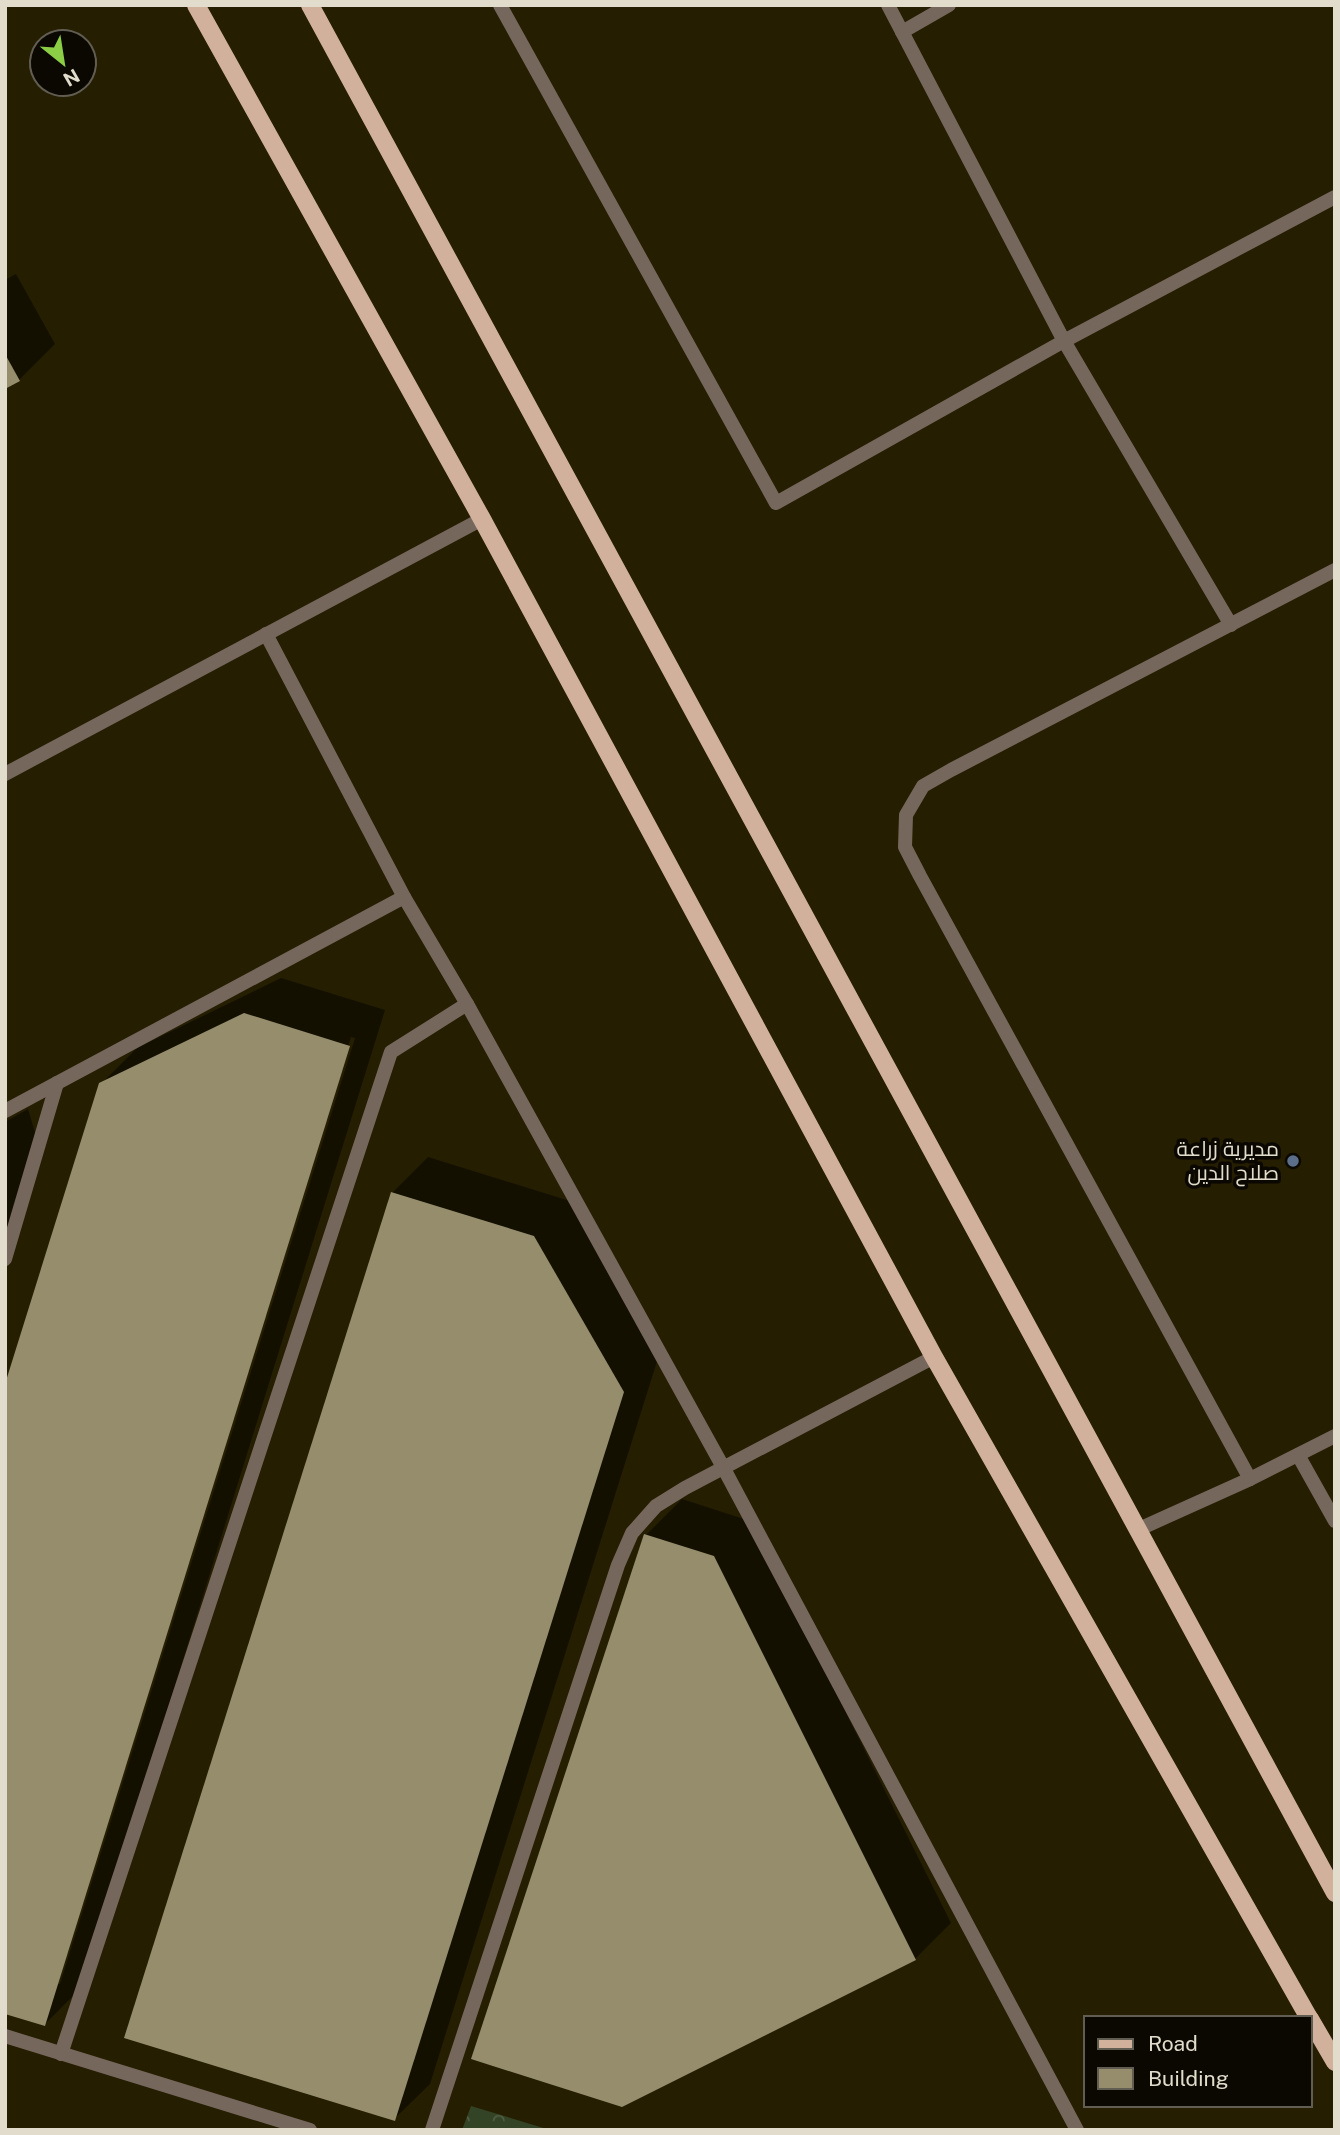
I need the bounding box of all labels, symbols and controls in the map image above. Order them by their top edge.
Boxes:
north arrow [28,28,98,98]
text: N [60,64,83,91]
place label: مديرية زراعة صلاح الدين [1177,1136,1279,1187]
marker: مديرية زراعة صلاح الدين [1285,1153,1301,1169]
legend [1084,2016,1312,2107]
text: Road [1148,2031,1198,2056]
text: Building [1148,2066,1229,2091]

